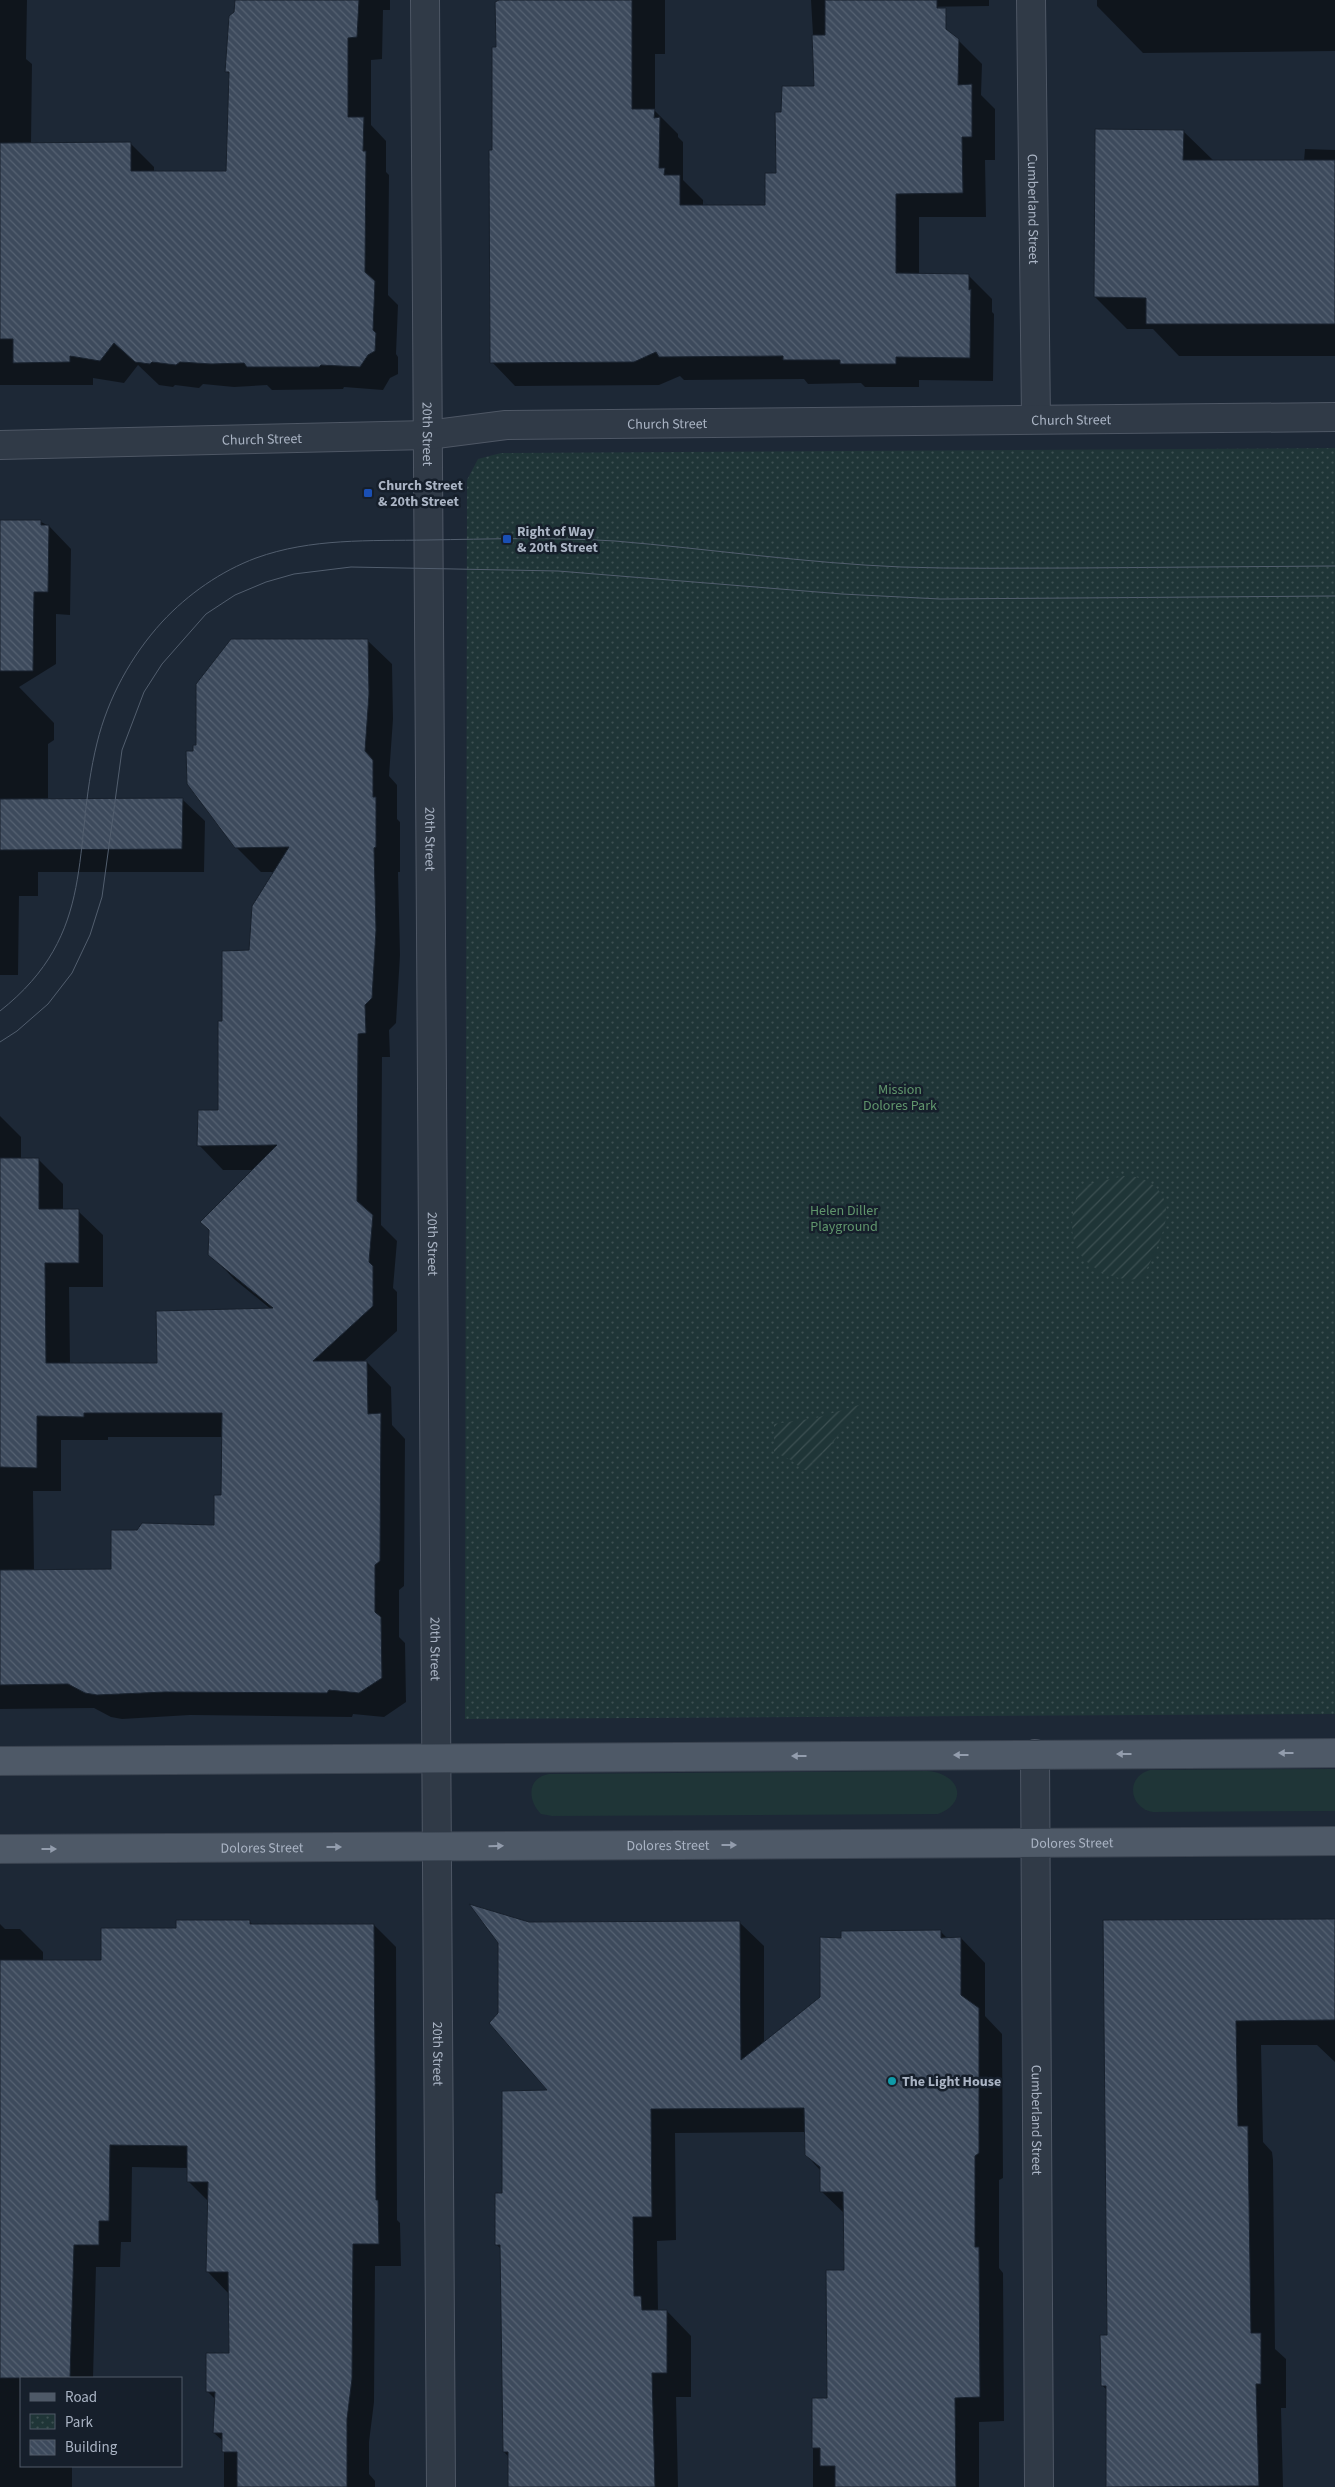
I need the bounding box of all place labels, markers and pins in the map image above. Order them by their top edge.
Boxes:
place label: Church Street & 20th Street [378,476,463,512]
marker: Church Street & 20th Street [362,487,374,499]
place label: Right of Way & 20th Street [517,522,599,558]
marker: Right of Way & 20th Street [501,533,513,545]
place label: The Light House [902,2072,1001,2092]
marker: The Light House [886,2075,898,2087]

